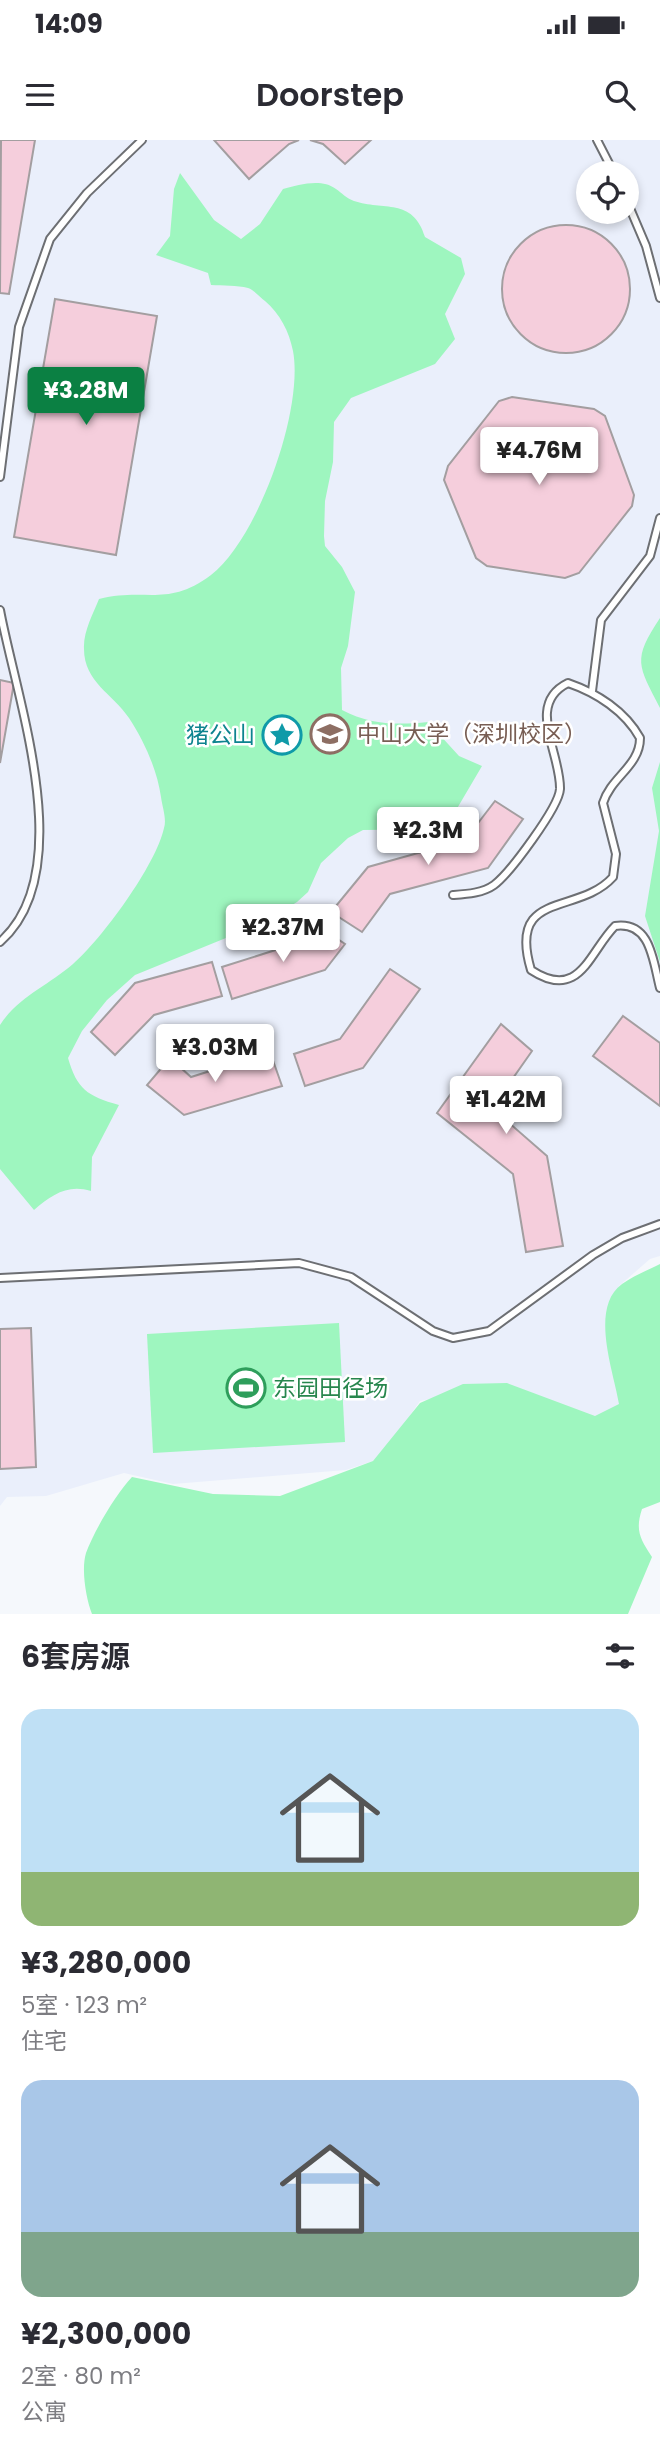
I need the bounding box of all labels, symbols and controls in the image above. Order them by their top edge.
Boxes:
text: 14:09 [35,6,103,42]
text: Doorstep [256,72,404,117]
icon: menu [21,76,59,114]
icon: search [601,76,639,114]
map controls [576,161,639,224]
button: locate [576,161,639,224]
pin: ¥3.28M [29,368,143,427]
text: ¥3.28M [44,374,129,406]
pin: ¥4.76M [482,428,596,487]
text: ¥4.76M [496,434,582,466]
school or university icon: 中山大学（深圳校区） [309,713,351,755]
place icon: 猪公山 [261,714,303,756]
place label: 中山大学（深圳校区） [357,718,587,750]
place label: 猪公山 [186,719,255,751]
pin: ¥2.3M [379,808,477,867]
text: ¥2.3M [393,814,463,846]
pin: ¥2.37M [226,904,340,964]
text: ¥2.37M [242,911,324,943]
pin: ¥3.03M [158,1024,272,1084]
text: ¥3.03M [172,1031,258,1063]
pin: ¥1.42M [449,1076,563,1136]
text: ¥1.42M [466,1083,546,1115]
sports icon: 东园田径场 [225,1367,267,1409]
place label: 东园田径场 [273,1372,388,1404]
text: 6套房源 [21,1635,130,1678]
icon: filters [601,1637,639,1675]
icon: home [267,1755,393,1881]
text: ¥3,280,000 [21,1941,191,1984]
text: 5室 · 123 m² [21,1989,147,2021]
text: 住宅 [21,2025,67,2057]
icon: home [267,2126,393,2252]
text: ¥2,300,000 [21,2312,191,2355]
text: 2室 · 80 m² [21,2360,141,2392]
text: 公寓 [21,2396,67,2428]

